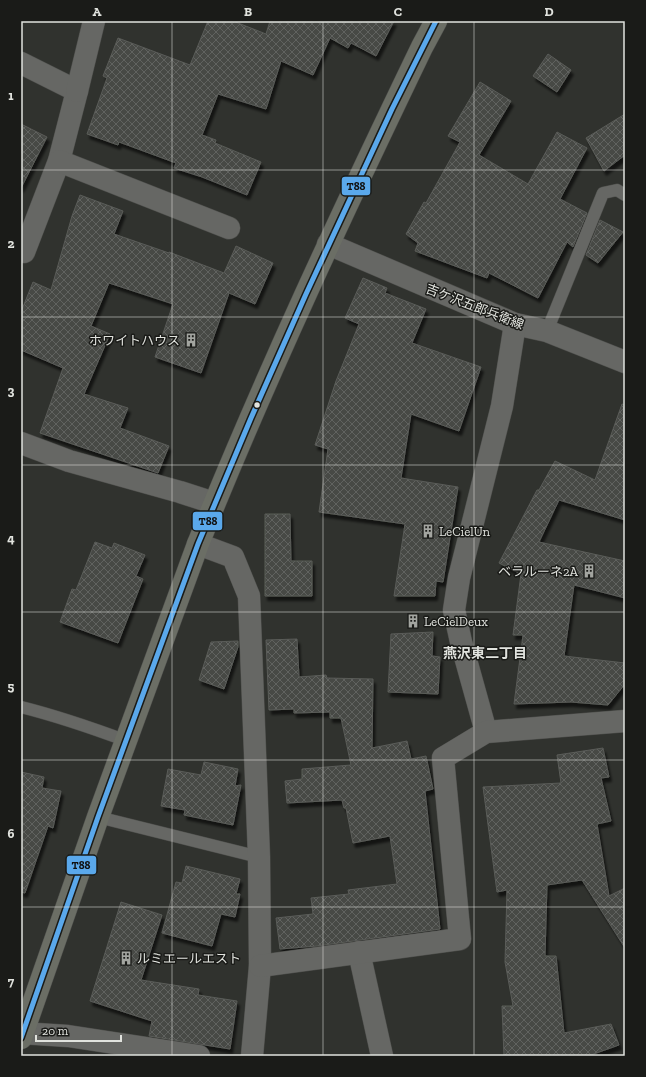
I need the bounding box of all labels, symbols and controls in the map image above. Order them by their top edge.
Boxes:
text: A [93,4,102,19]
text: B [244,4,252,19]
text: C [394,4,402,19]
text: D [544,4,554,19]
text: 1 [8,88,14,103]
line badge: T88 [341,176,371,196]
text: T88 [346,180,366,193]
text: 2 [8,236,15,251]
street label: 吉ケ沢五郎兵衛線 [424,281,526,332]
building icon: ホワイトハウス [183,332,199,348]
place label: ホワイトハウス [89,333,180,348]
text: 3 [8,383,15,398]
unlabelled marker [252,400,262,410]
line badge: T88 [192,511,223,531]
text: T88 [198,515,218,528]
building icon: LeCielUn [420,523,436,539]
place label: LeCielUn [439,524,491,539]
text: 4 [7,531,15,546]
building icon: ベラルーネ2A [581,563,597,579]
place label: ベラルーネ2A [498,564,579,579]
building icon: LeCielDeux [405,613,421,629]
place label: LeCielDeux [424,614,488,629]
district label: 燕沢東二丁目 [443,645,527,662]
text: 5 [8,679,15,694]
text: 6 [8,826,15,841]
line badge: T88 [66,855,97,875]
text: T88 [71,859,91,872]
building icon: ルミエールエスト [118,950,134,966]
place label: ルミエールエスト [137,951,241,966]
text: 7 [8,974,15,989]
scale bar [36,1017,121,1043]
text: 20 m [42,1024,69,1038]

